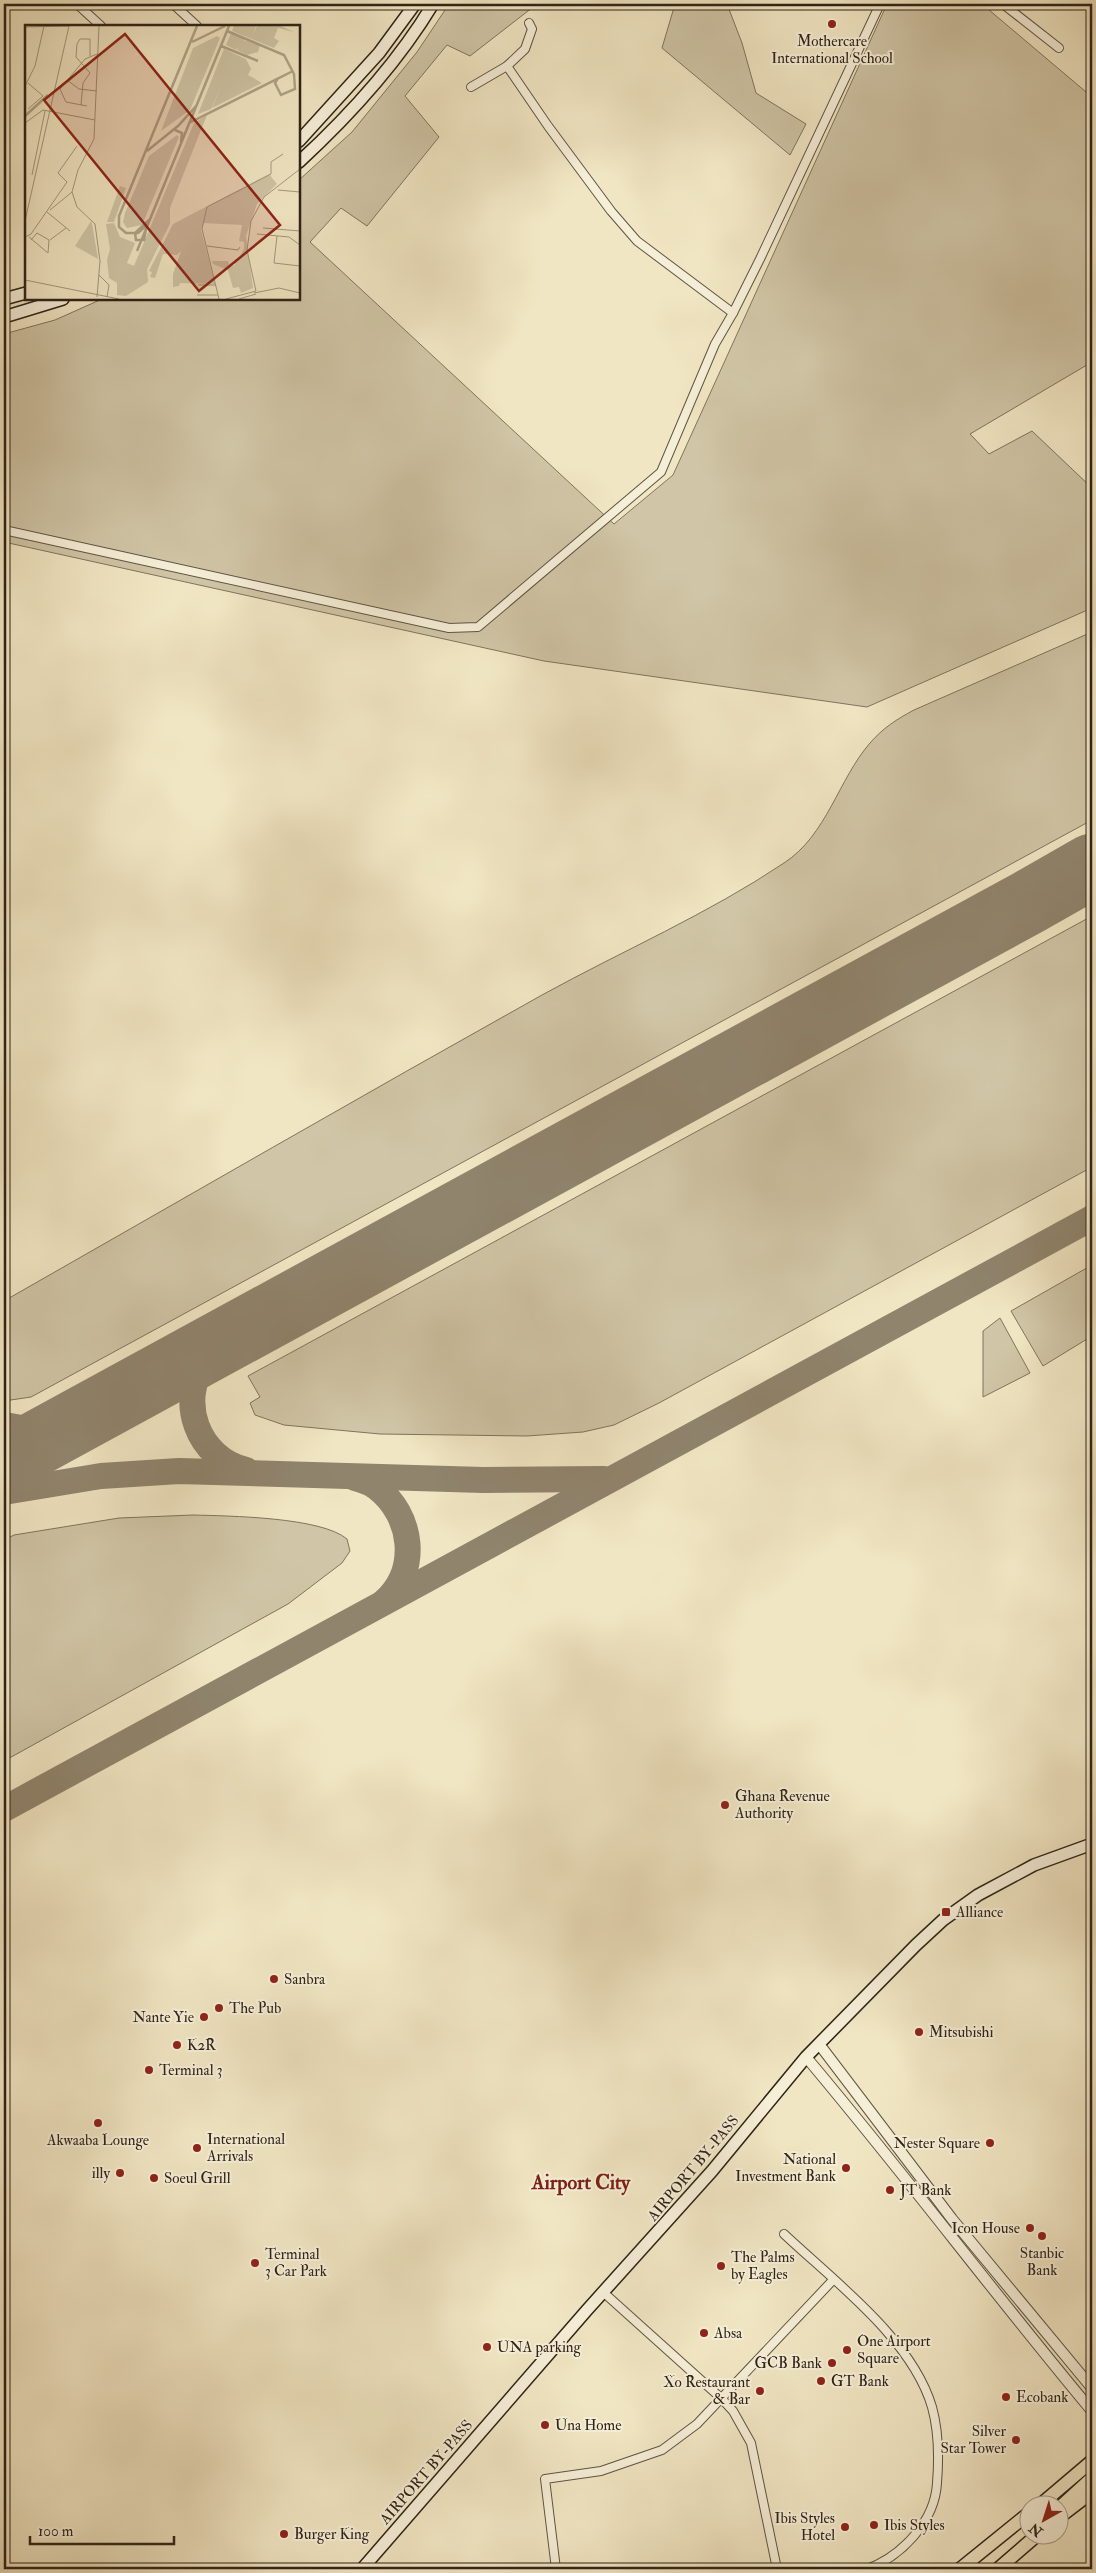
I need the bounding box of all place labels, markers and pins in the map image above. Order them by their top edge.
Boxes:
marker: Mothercare International School [826,18,838,30]
place label: Mothercare International School [771,32,893,68]
place label: Ghana Revenue Authority [734,1787,830,1823]
marker: Ghana Revenue Authority [719,1799,731,1811]
place label: Alliance [955,1903,1003,1922]
marker: Alliance [940,1906,952,1918]
place label: Sanbra [284,1970,326,1989]
marker: Sanbra [268,1973,280,1985]
place label: The Pub [229,1999,281,2018]
marker: The Pub [213,2002,225,2014]
place label: Nante Yie [132,2008,194,2027]
marker: Nante Yie [198,2011,210,2023]
place label: Mitsubishi [929,2023,993,2042]
marker: Mitsubishi [913,2026,925,2038]
place label: K2R [187,2036,217,2055]
marker: K2R [171,2039,183,2051]
place label: Terminal 3 [159,2061,222,2080]
marker: Terminal 3 [143,2064,155,2076]
marker: Akwaaba Lounge [92,2117,104,2129]
place label: International Arrivals [206,2130,285,2166]
place label: Akwaaba Lounge [46,2131,149,2150]
place label: Nester Square [894,2134,980,2153]
marker: Nester Square [984,2137,996,2149]
marker: International Arrivals [191,2142,203,2154]
place label: National Investment Bank [735,2150,836,2186]
marker: National Investment Bank [840,2162,852,2174]
place label: illy [92,2164,110,2183]
marker: illy [114,2167,126,2179]
place label: Soeul Grill [164,2169,231,2188]
marker: Soeul Grill [148,2172,160,2184]
place label: JT Bank [899,2181,951,2201]
marker: JT Bank [884,2184,896,2196]
place label: Icon House [952,2219,1020,2238]
marker: Icon House [1024,2222,1036,2234]
marker: Stanbic Bank [1036,2230,1048,2242]
place label: Stanbic Bank [1020,2244,1064,2280]
place label: Terminal 3 Car Park [265,2245,327,2281]
place label: The Palms by Eagles [731,2248,795,2284]
marker: Terminal 3 Car Park [249,2257,261,2269]
marker: The Palms by Eagles [715,2260,727,2272]
place label: Absa [713,2324,743,2343]
marker: Absa [698,2327,710,2339]
place label: One Airport Square [857,2332,931,2368]
place label: UNA parking [497,2338,582,2358]
marker: UNA parking [481,2341,493,2353]
marker: One Airport Square [841,2344,853,2356]
place label: GCB Bank [755,2354,822,2373]
marker: GCB Bank [826,2357,838,2369]
place label: GT Bank [831,2372,889,2391]
place label: Xo Restaurant & Bar [663,2373,750,2409]
marker: GT Bank [815,2375,827,2387]
marker: Xo Restaurant & Bar [754,2385,766,2397]
place label: Ecobank [1016,2388,1068,2407]
marker: Ecobank [1000,2391,1012,2403]
place label: Una Home [555,2416,621,2435]
marker: Una Home [539,2419,551,2431]
place label: Silver Star Tower [941,2422,1006,2458]
marker: Silver Star Tower [1010,2434,1022,2446]
place label: Ibis Styles Hotel [774,2509,835,2545]
place label: Ibis Styles [884,2516,945,2535]
marker: Ibis Styles [868,2519,880,2531]
marker: Ibis Styles Hotel [839,2521,851,2533]
place label: Burger King [294,2525,370,2544]
marker: Burger King [278,2528,290,2540]

